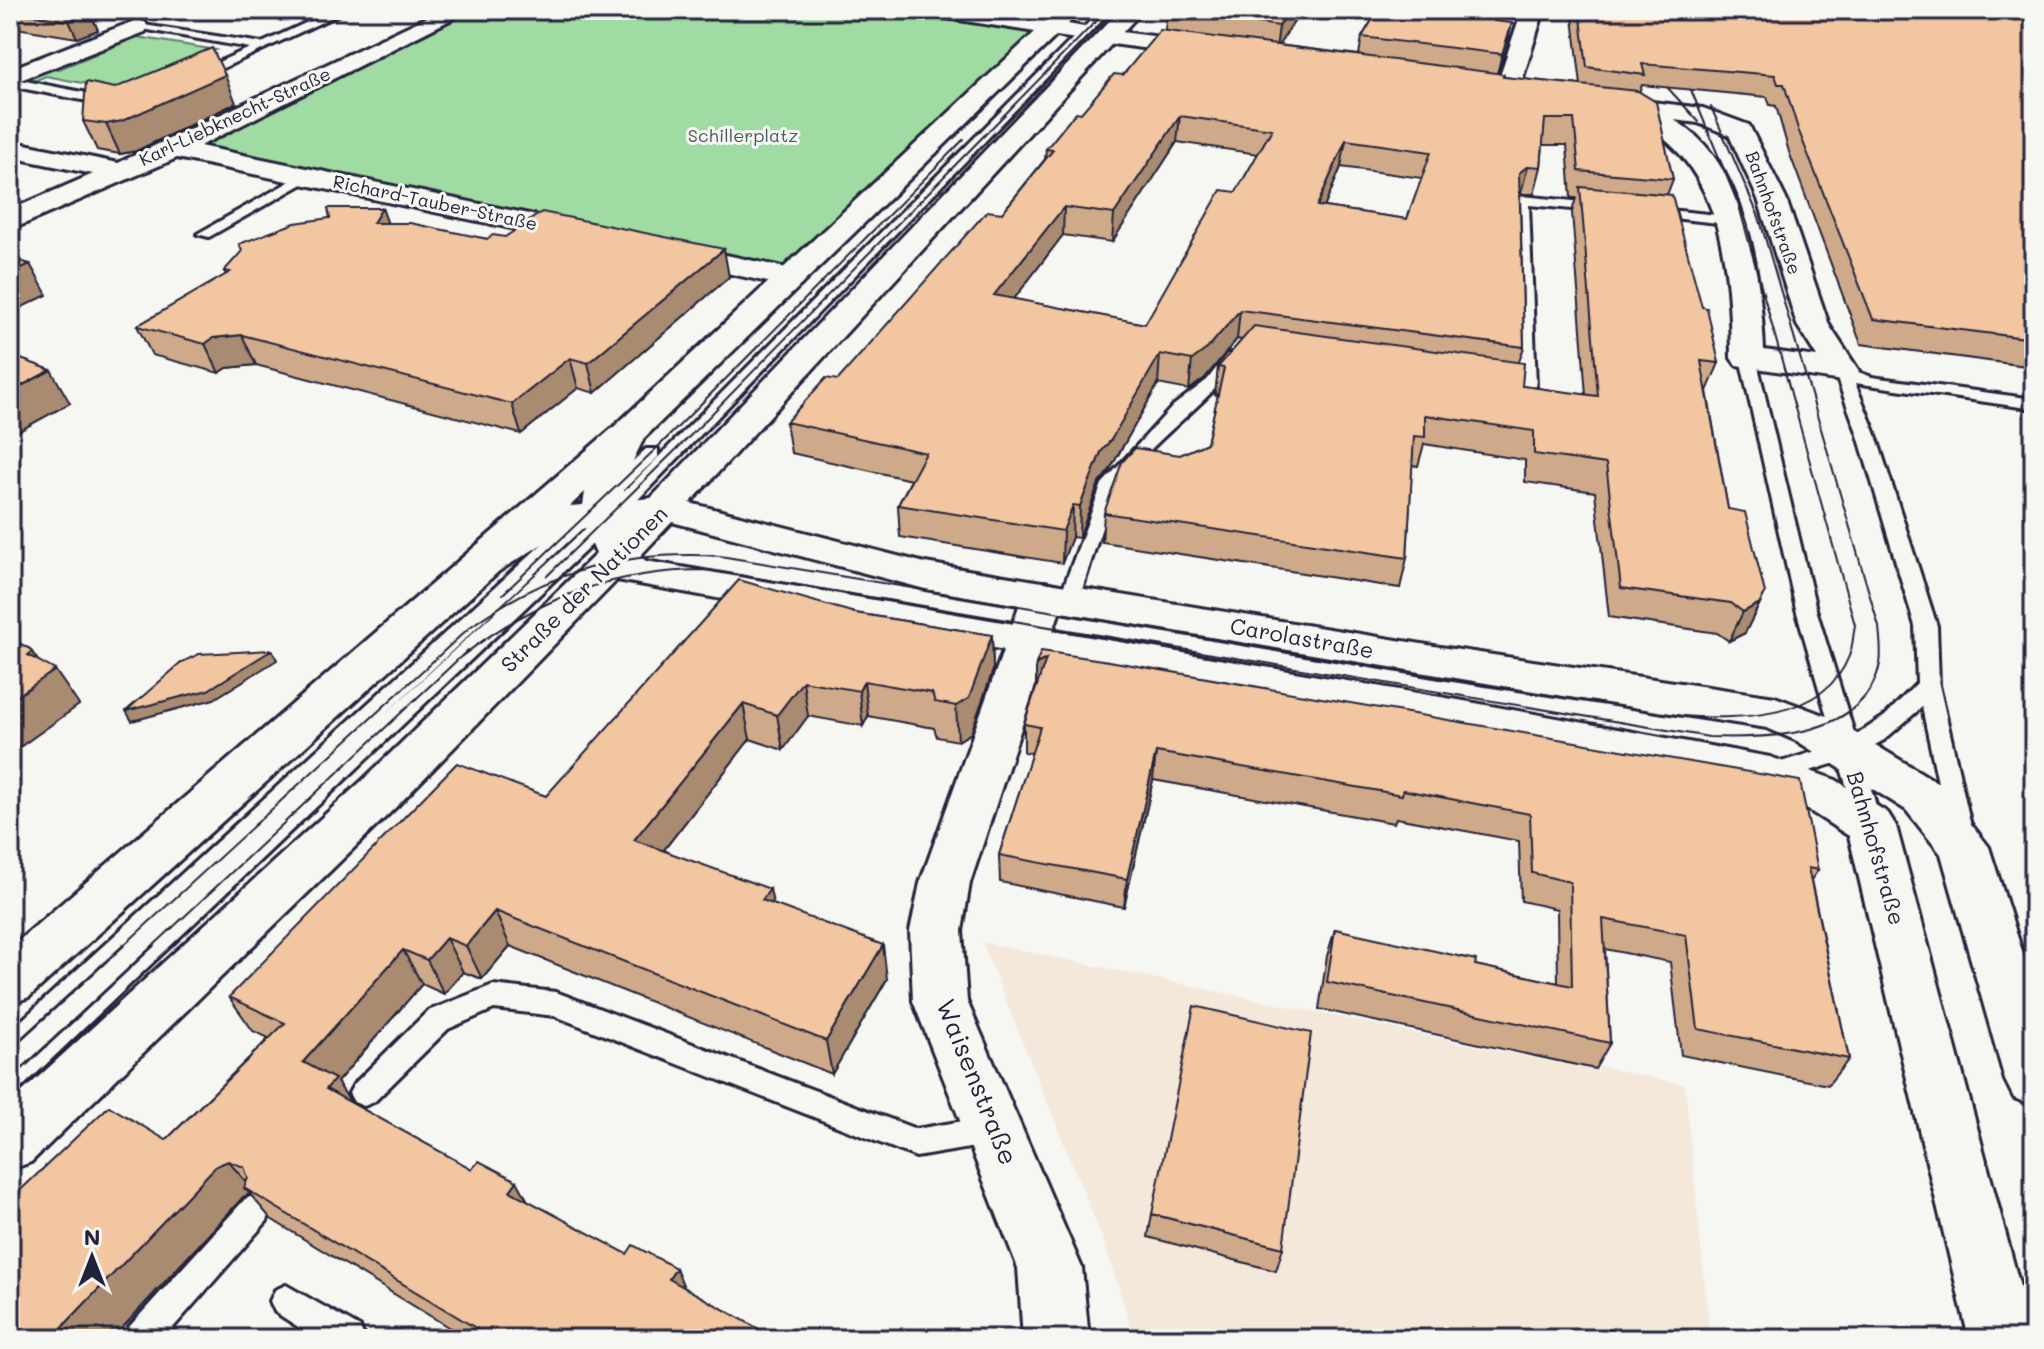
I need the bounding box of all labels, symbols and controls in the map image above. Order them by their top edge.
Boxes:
street label: Karl-Liebknecht-Straße [135,61,334,171]
park label: Schillerplatz [688,123,798,147]
street label: Bahnhofstraße [1740,148,1807,278]
street label: Richard-Tauber-Straße [331,169,540,235]
street label: Straße der Nationen [494,499,673,678]
street label: Carolastraße [1228,611,1376,664]
street label: Bahnhofstraße [1841,768,1912,928]
street label: Waisenstraße [929,994,1027,1170]
north arrow [52,1217,132,1297]
text: N [84,1222,100,1251]

